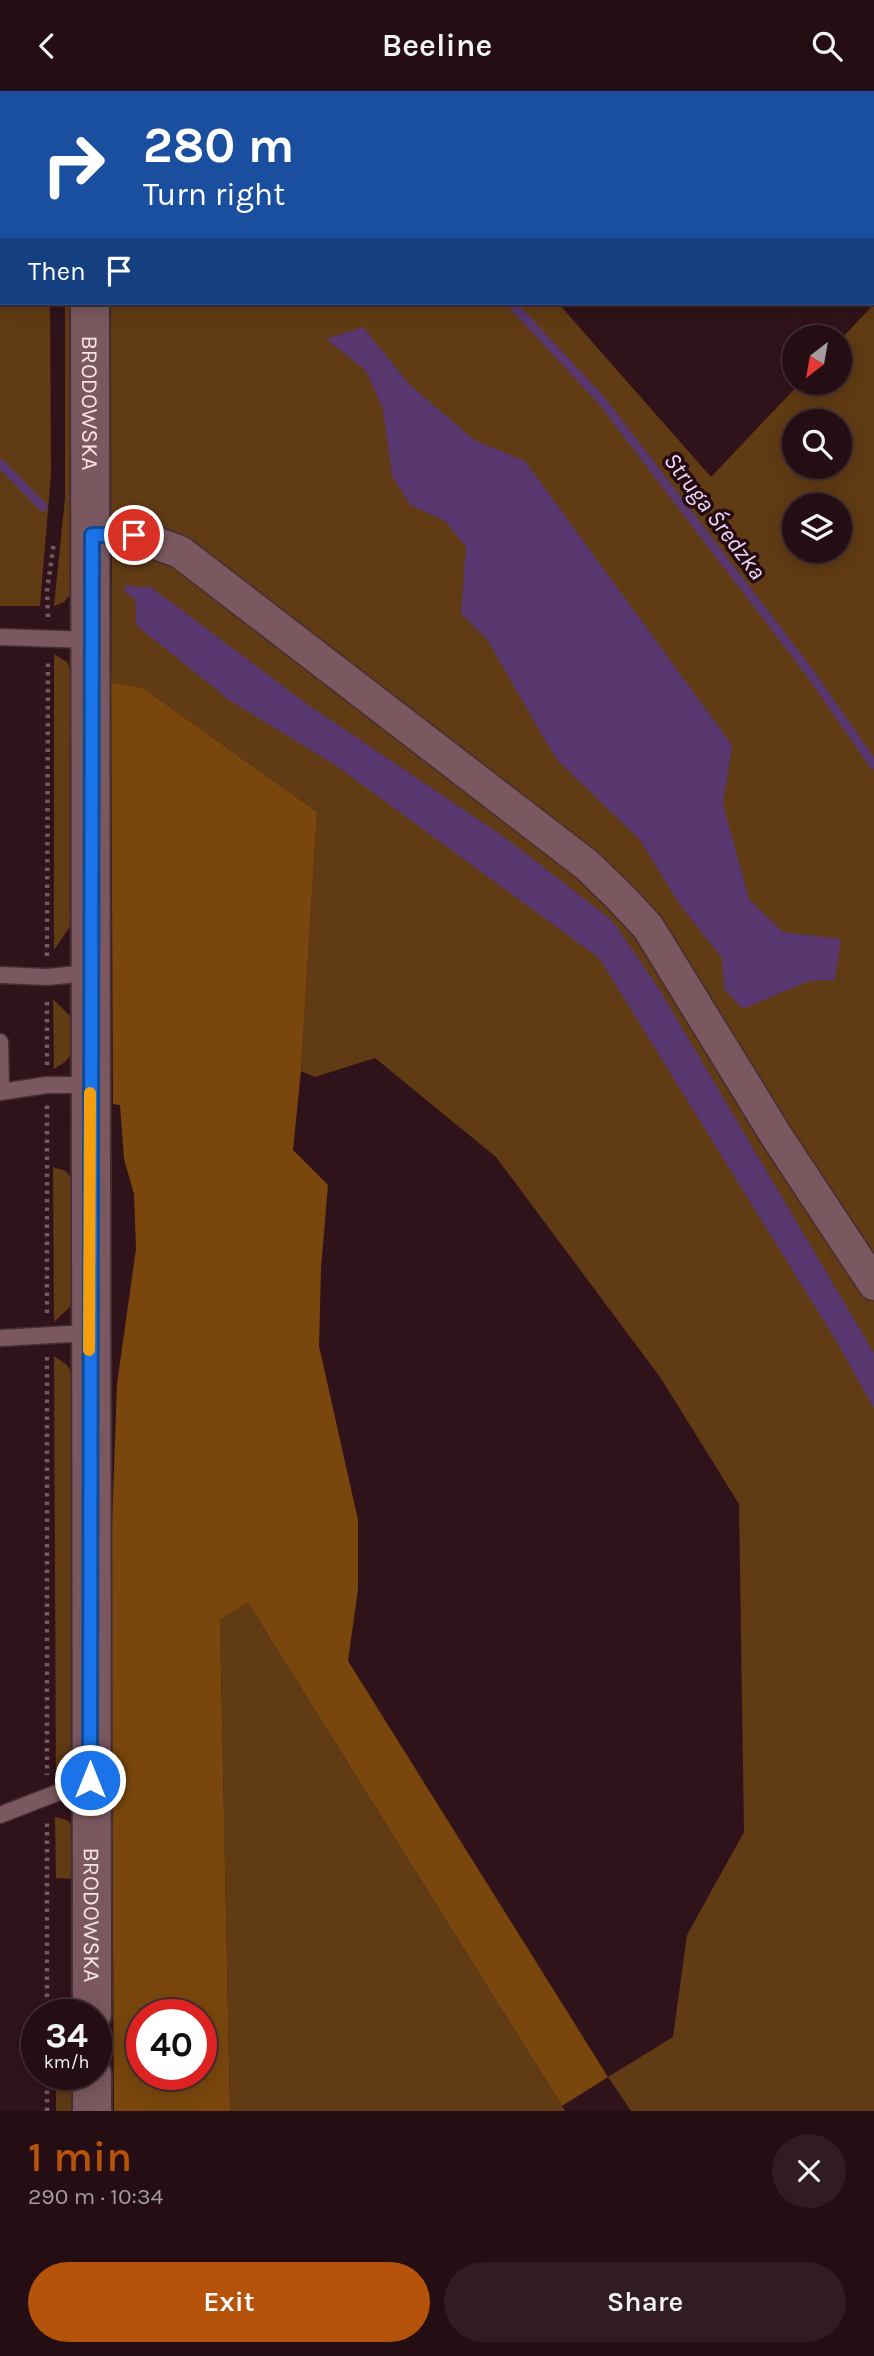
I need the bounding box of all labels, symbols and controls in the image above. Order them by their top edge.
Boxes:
icon: back [28,27,66,65]
text: Beeline [382,27,492,64]
icon: search [808,27,846,65]
text: 280 m [143,117,294,174]
icon: right [28,119,119,210]
text: Turn right [143,176,285,213]
icon: arrive [100,252,138,290]
text: Then [28,256,86,287]
north arrow [782,325,852,395]
map controls [782,325,852,563]
street label: BRODOWSKA [77,335,104,471]
button: search [782,409,852,479]
water label: Struga Średzka [658,447,772,585]
button: layers [782,493,852,563]
pin [104,505,164,565]
icon: arrive [115,516,153,554]
position arrow [53,1743,127,1817]
street label: BRODOWSKA [78,1847,105,1982]
speed limit sign: 40 [126,1999,217,2090]
text: 34 [45,2015,88,2056]
text: km/h [44,2051,89,2073]
text: 1 min [28,2132,132,2182]
button: close [772,2134,846,2208]
text: 290 m · 10:34 [28,2183,163,2210]
button: Exit [28,2262,430,2342]
button: Share [444,2262,846,2342]

